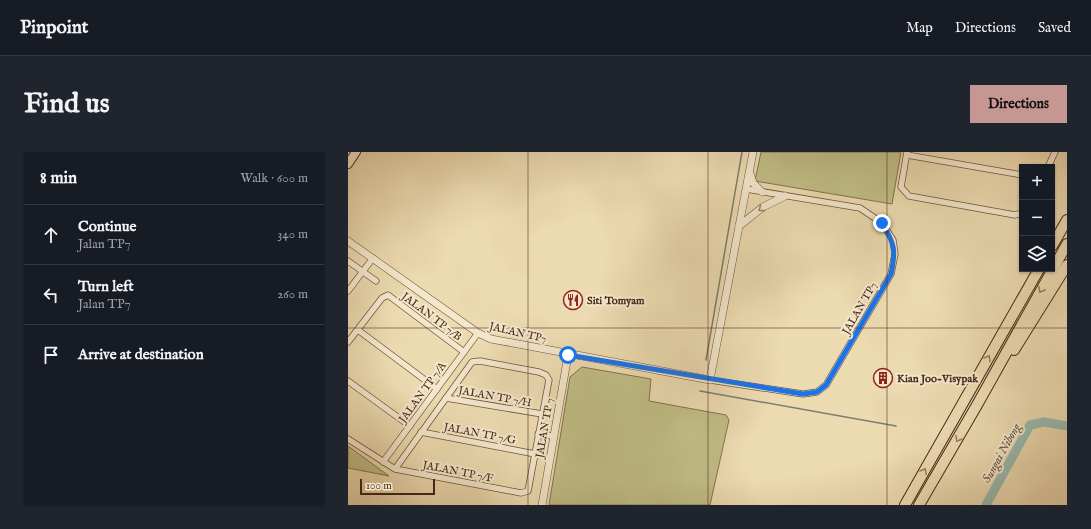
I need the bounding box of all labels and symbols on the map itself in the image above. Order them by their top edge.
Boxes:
one-way arrow [758,204,765,211]
route end [873,214,891,232]
street label: JALAN TP7 [838,280,881,339]
one-way arrow [1039,286,1046,293]
street label: JALAN TP 7/B [397,288,464,344]
restaurant icon: Siti Tomyam [562,289,584,311]
place label: Siti Tomyam [587,294,645,308]
street label: JALAN TP7 [486,319,548,346]
route start [559,346,577,364]
one-way arrow [984,355,991,362]
street label: JALAN TP 7/A [395,359,450,427]
building icon: Kian Joo-Visypak [872,367,894,389]
place label: Kian Joo-Visypak [897,372,979,386]
street label: JALAN TP 7/H [455,383,533,410]
street label: JALAN TP 7 [532,397,557,461]
street label: JALAN TP 7/G [441,420,517,448]
water label: Sungai Nibong [979,421,1025,486]
one-way arrow [955,435,962,442]
street label: JALAN TP 7/F [419,458,494,486]
one-way arrow [919,468,926,475]
scale bar [360,477,435,496]

